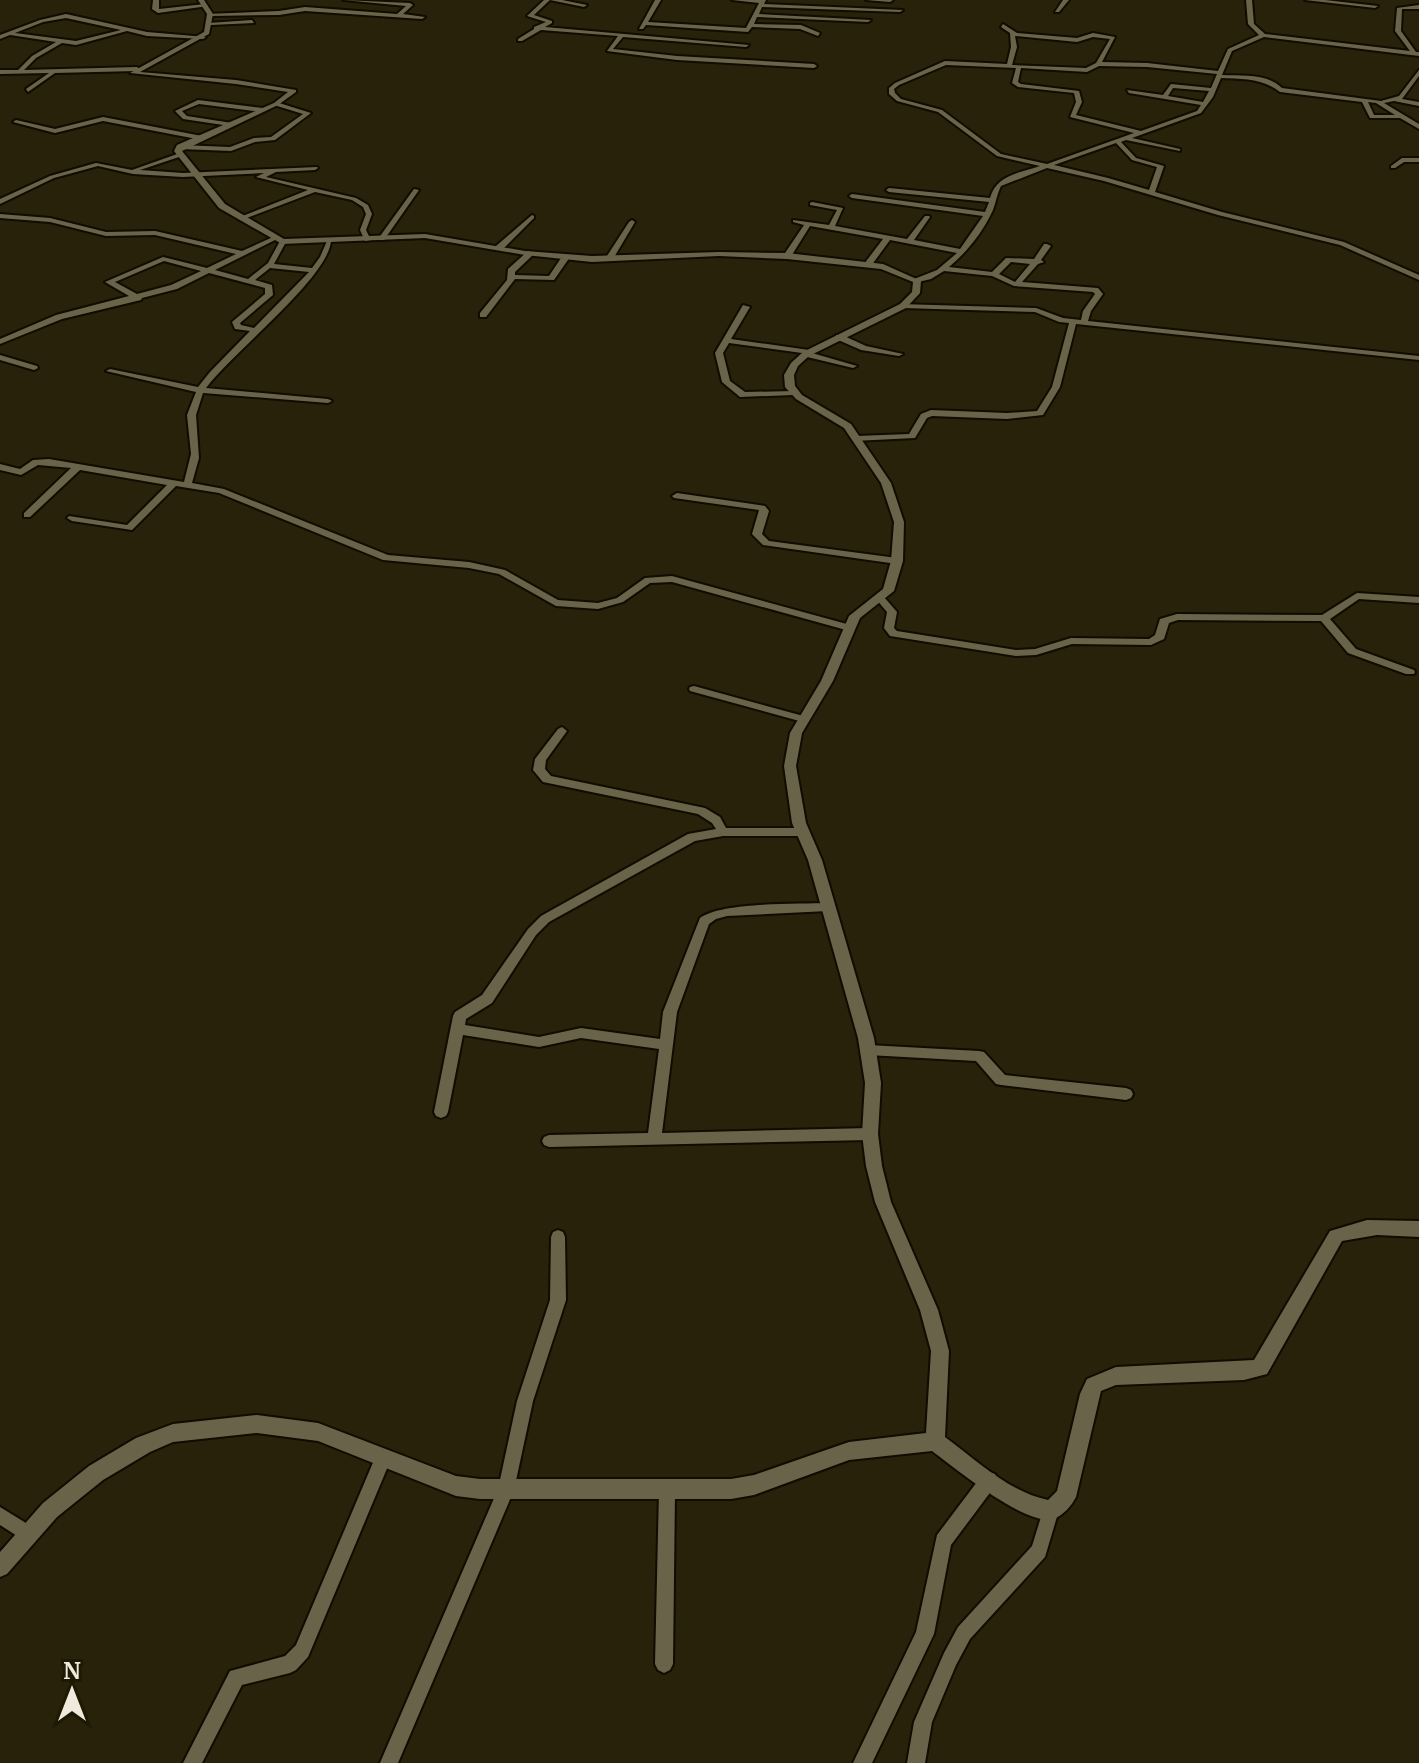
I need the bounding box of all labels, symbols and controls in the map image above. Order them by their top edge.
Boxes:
north arrow [32,1651,112,1731]
text: N [63,1657,81,1685]

